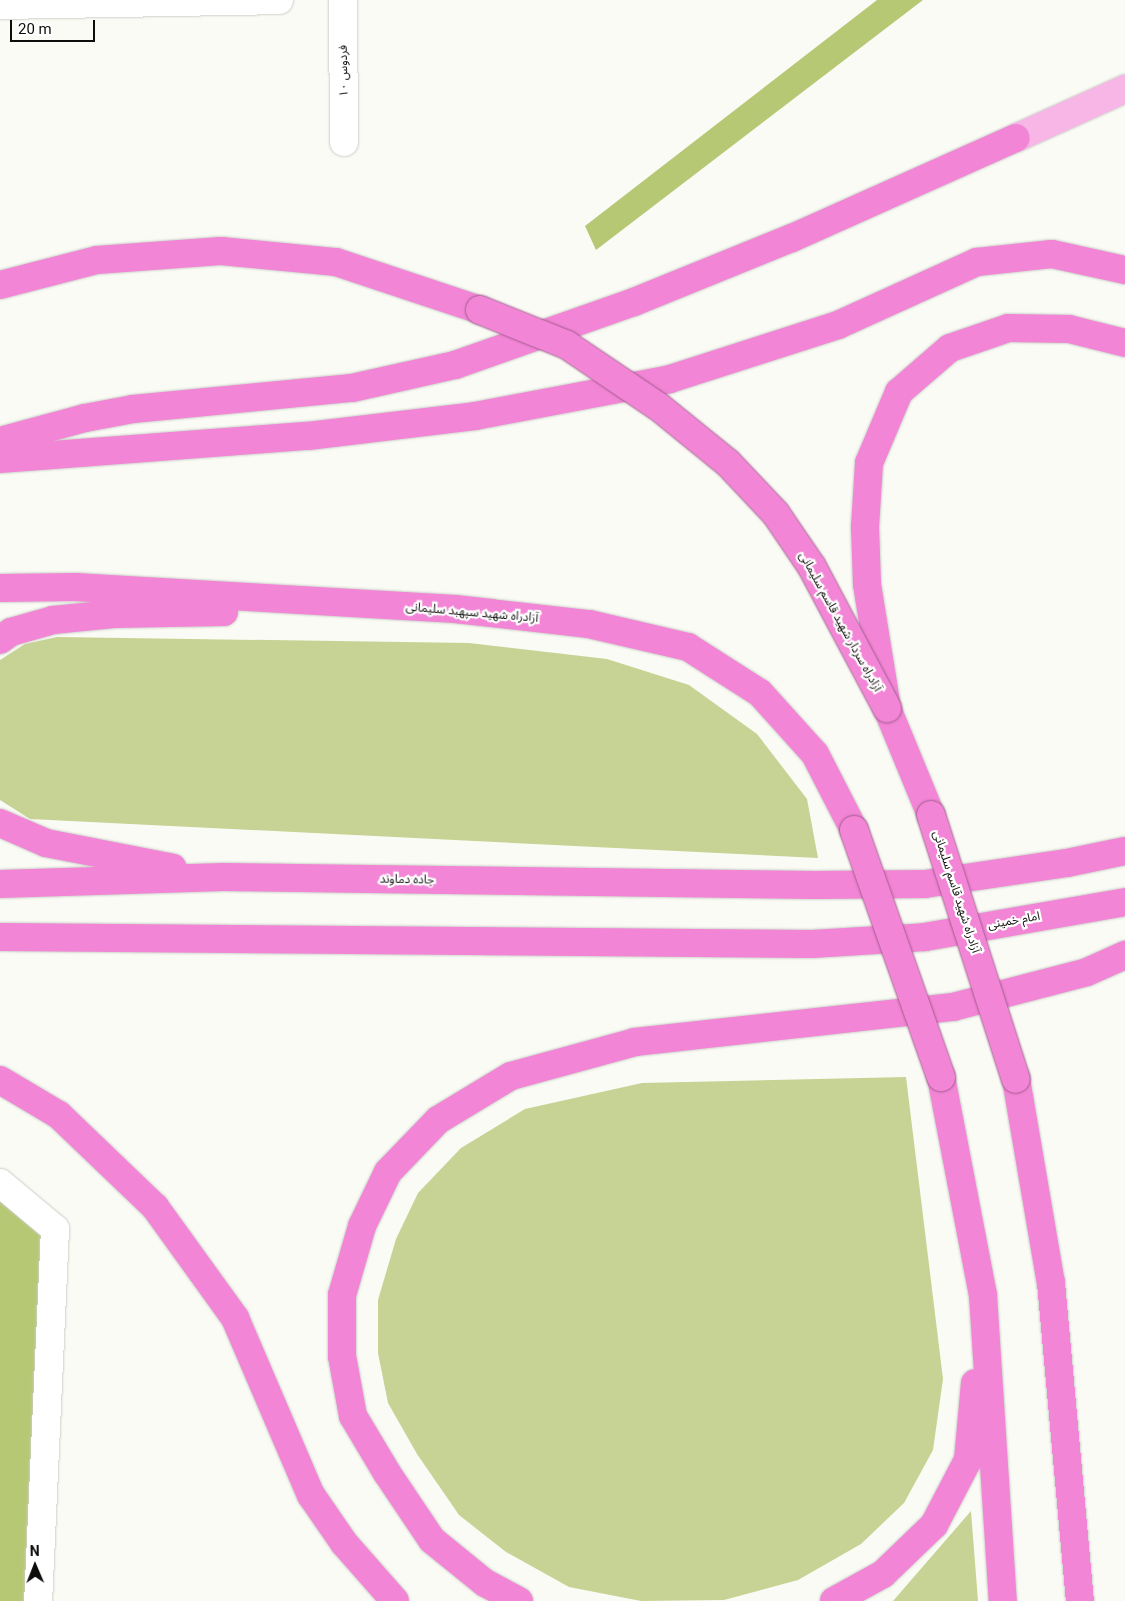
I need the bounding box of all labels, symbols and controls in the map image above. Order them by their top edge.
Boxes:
scale bar [12,10,98,42]
text: 20 m [18,20,52,38]
street label: فردوس ۱۰ [336,45,352,97]
street label: آزادراه سردار شهید قاسم سلیمانی [796,550,884,694]
street label: آزادراه شهید سپهبد سلیمانی [405,600,539,626]
street label: آزادراه شهید قاسم سلیمانی [929,829,983,955]
street label: جاده دماوند [380,872,434,888]
street label: امام خمینی [987,909,1041,933]
north arrow [10,1541,60,1591]
text: N [30,1543,40,1559]

